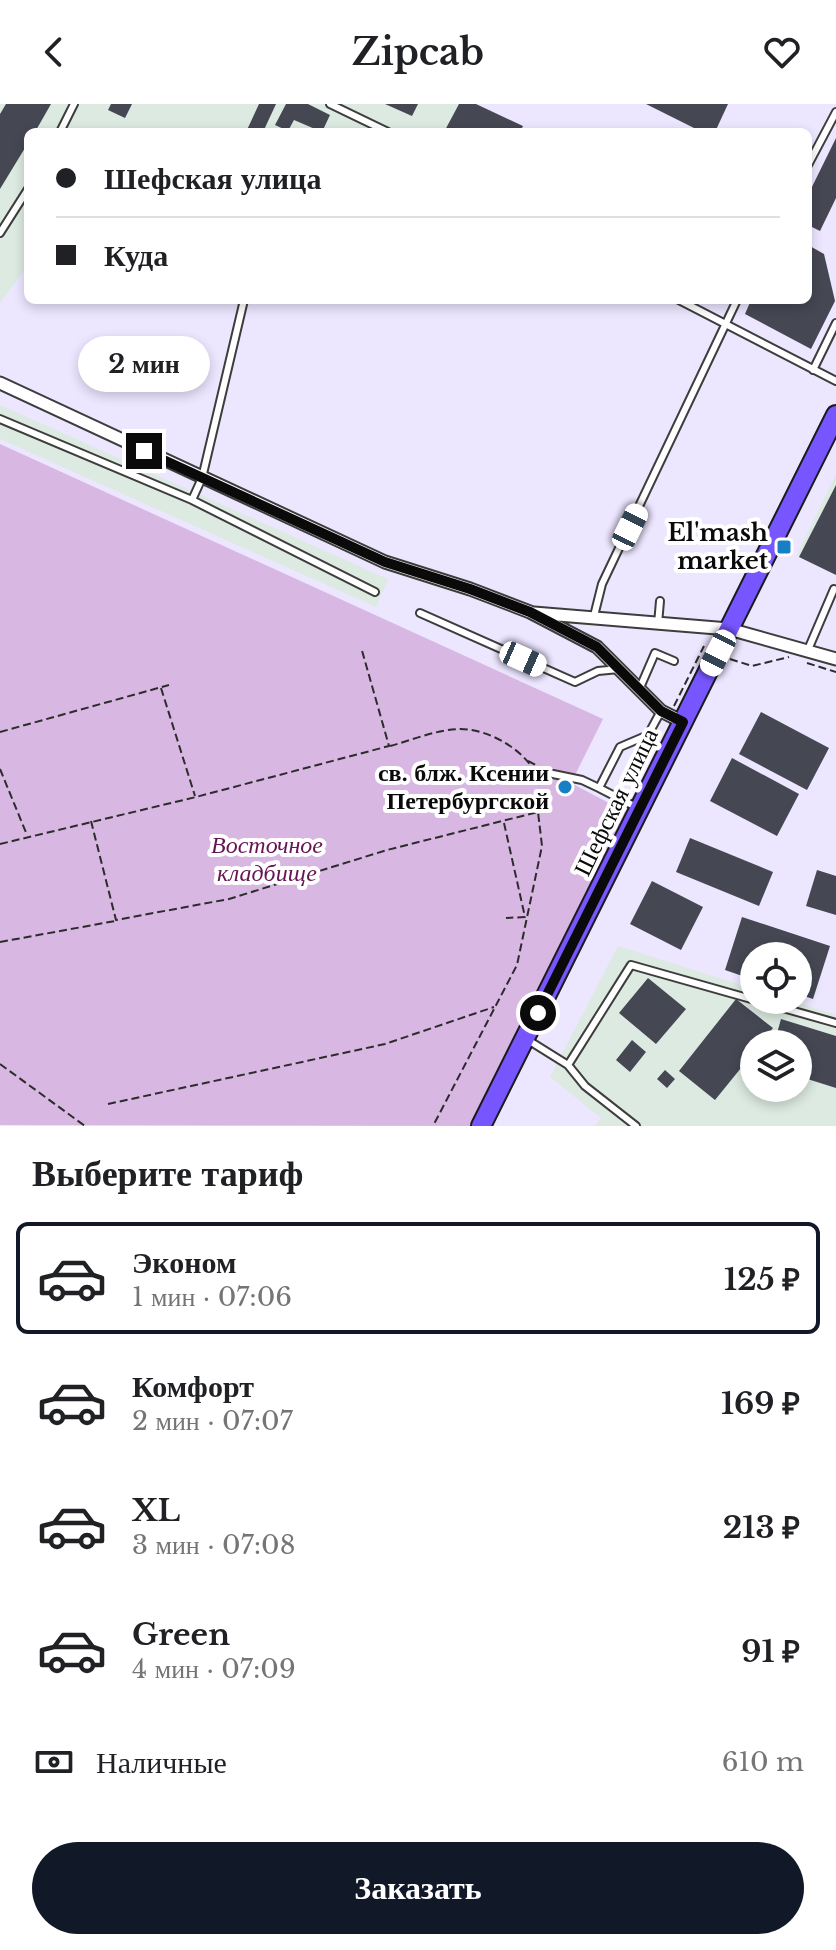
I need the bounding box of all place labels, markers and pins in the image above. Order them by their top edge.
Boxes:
place label: El'mash market [667,518,769,575]
marker: El'mash market [775,538,793,556]
place label: св. блж. Ксении Петербургской [378,758,549,815]
marker: св. блж. Ксении Петербургской [556,778,574,796]

